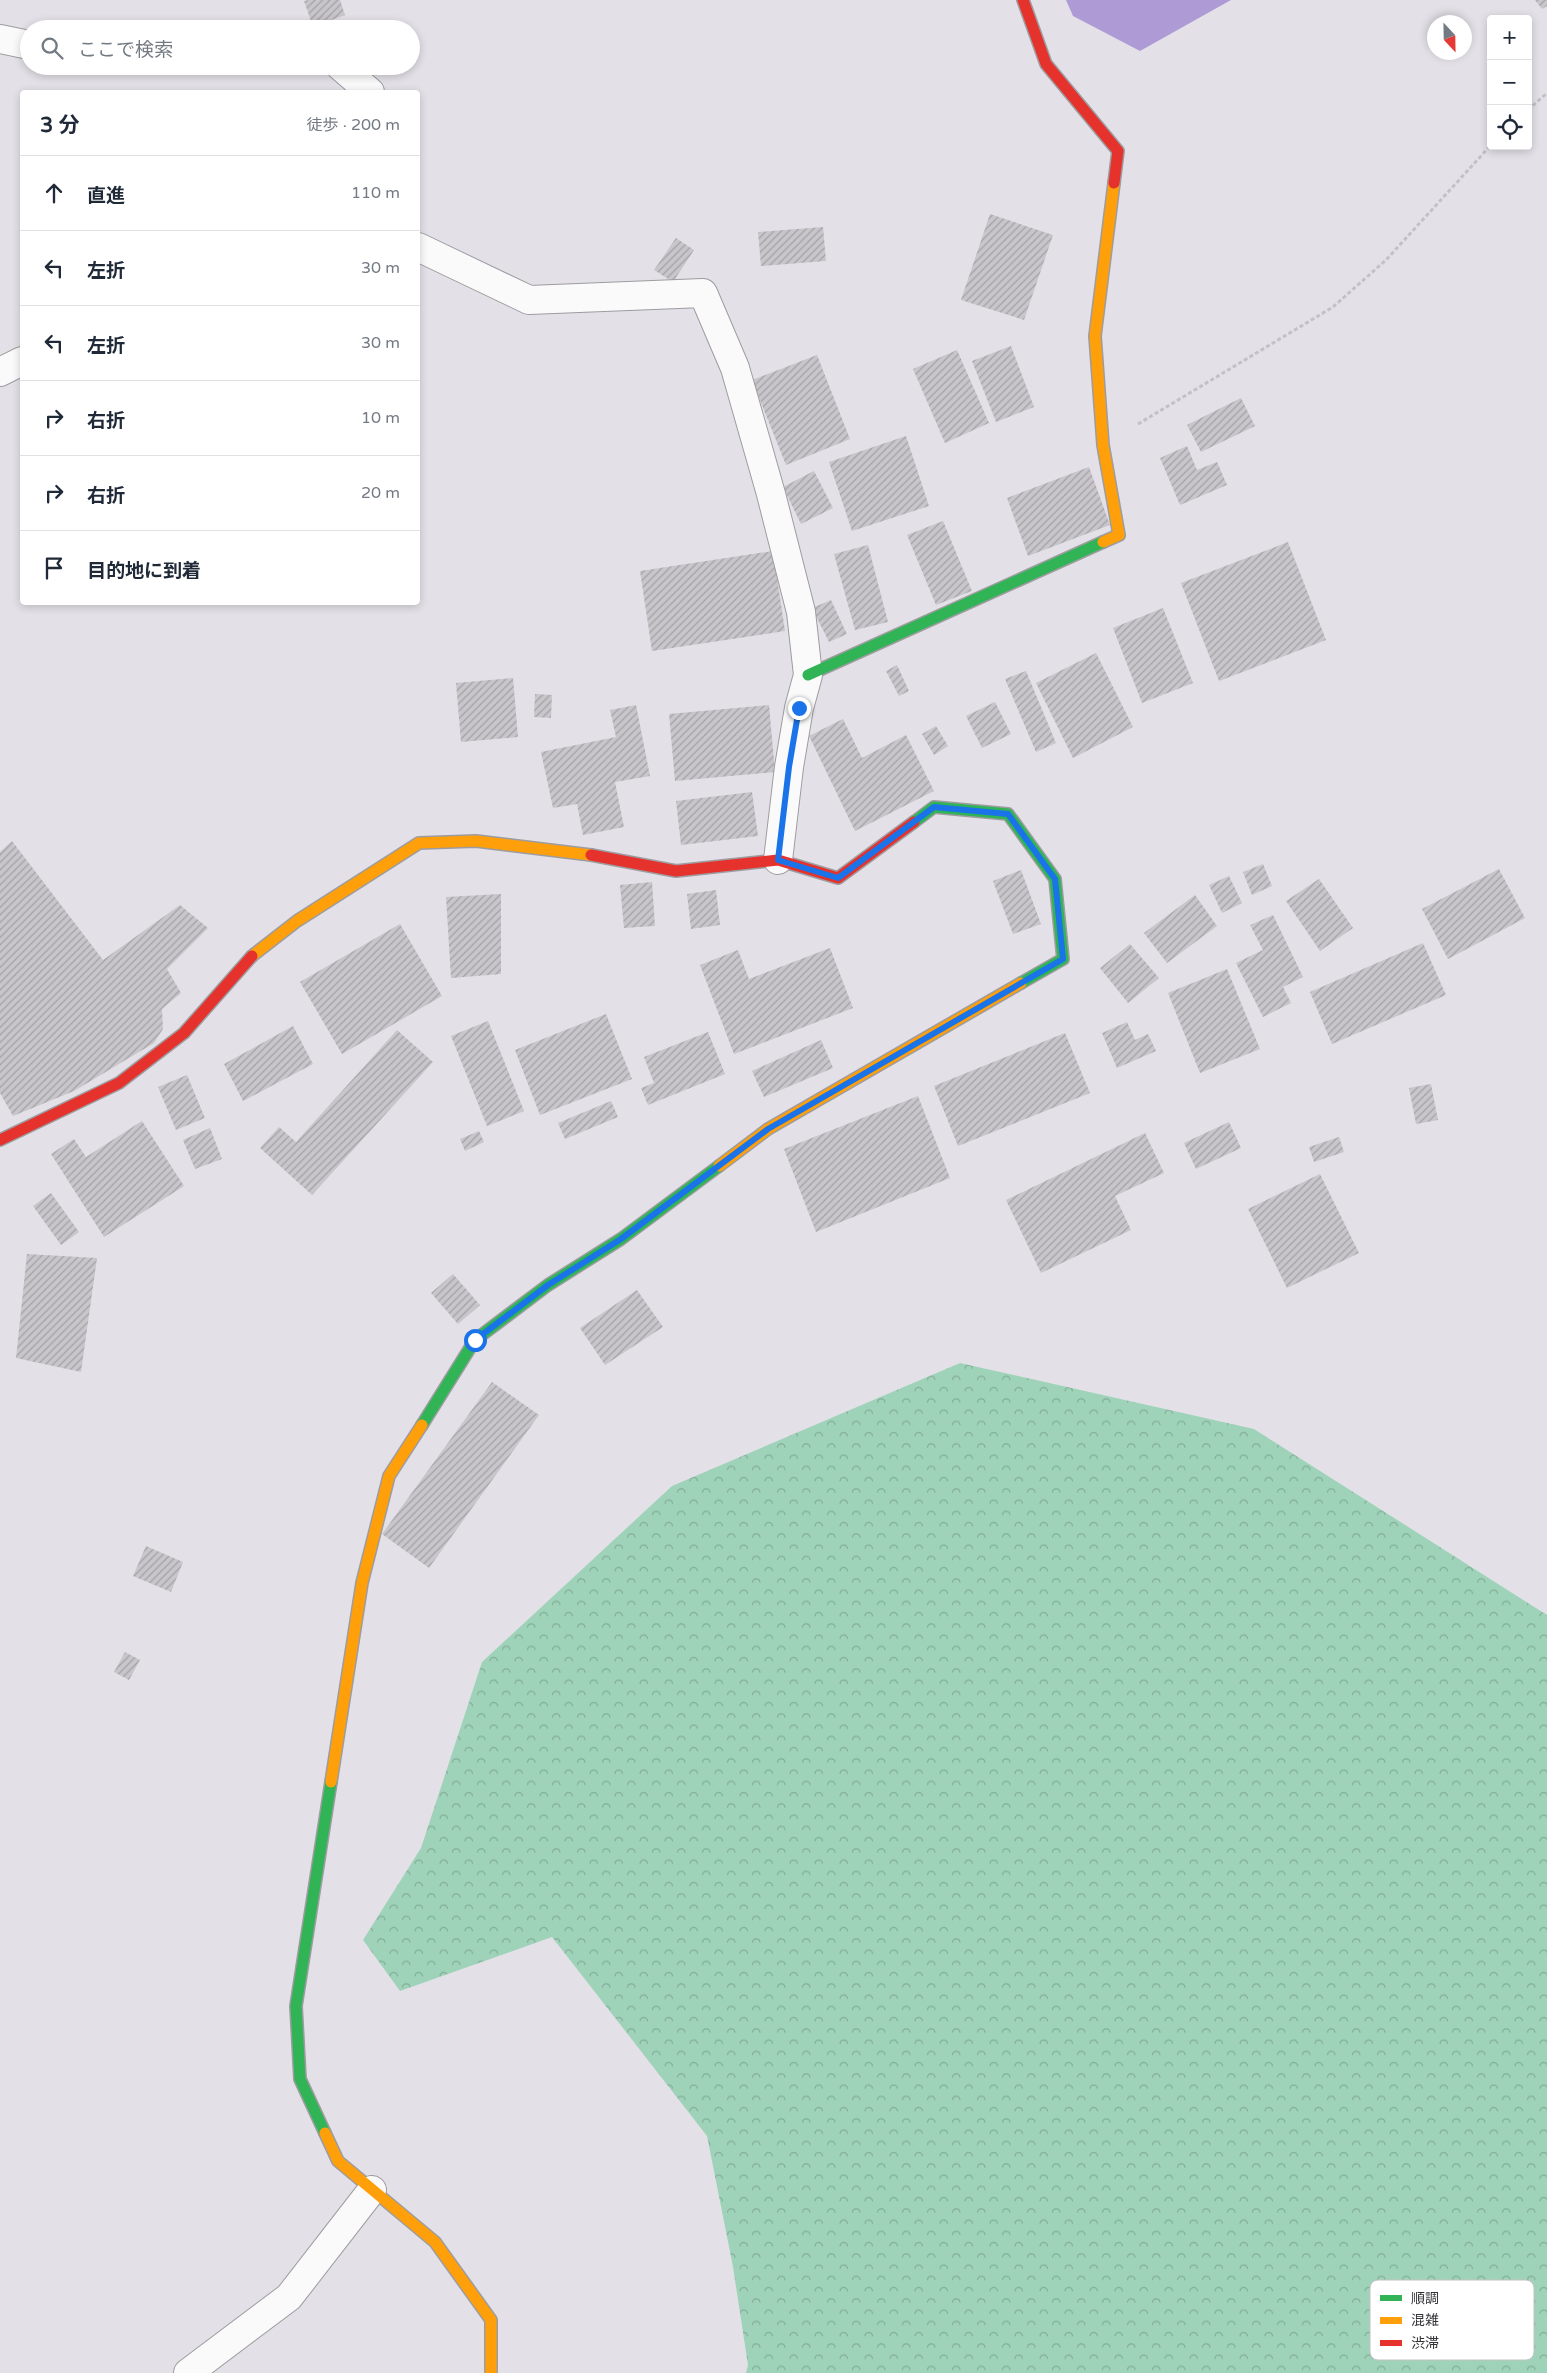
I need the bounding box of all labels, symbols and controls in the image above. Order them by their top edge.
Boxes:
north arrow [1427,15,1472,60]
map controls [1487,15,1532,150]
button: + [1487,15,1532,60]
search box [20,20,420,75]
icon: search [38,34,66,62]
text: ここで検索 [78,39,173,61]
button: − [1487,60,1532,105]
button: locate [1487,105,1532,150]
text: 3 分 [40,113,80,138]
text: 徒歩 · 200 m [307,115,400,135]
icon: ahead [40,179,68,207]
text: 110 m [351,183,400,203]
text: 直進 [87,185,125,207]
icon: left [40,254,68,282]
text: 30 m [361,258,400,278]
text: 左折 [87,260,125,282]
icon: left [40,329,68,357]
text: 30 m [361,333,400,353]
text: 左折 [87,335,125,357]
icon: right [40,404,68,432]
text: 10 m [361,408,400,428]
text: 右折 [87,410,125,432]
icon: right [40,479,68,507]
text: 20 m [361,483,400,503]
text: 右折 [87,485,125,507]
icon: arrive [40,554,68,582]
text: 目的地に到着 [87,560,201,582]
route end [788,697,811,720]
route start [464,1329,487,1352]
legend [1370,2280,1534,2360]
text: 順調 [1411,2290,1439,2307]
text: 混雑 [1411,2312,1439,2329]
text: 渋滞 [1411,2335,1439,2352]

